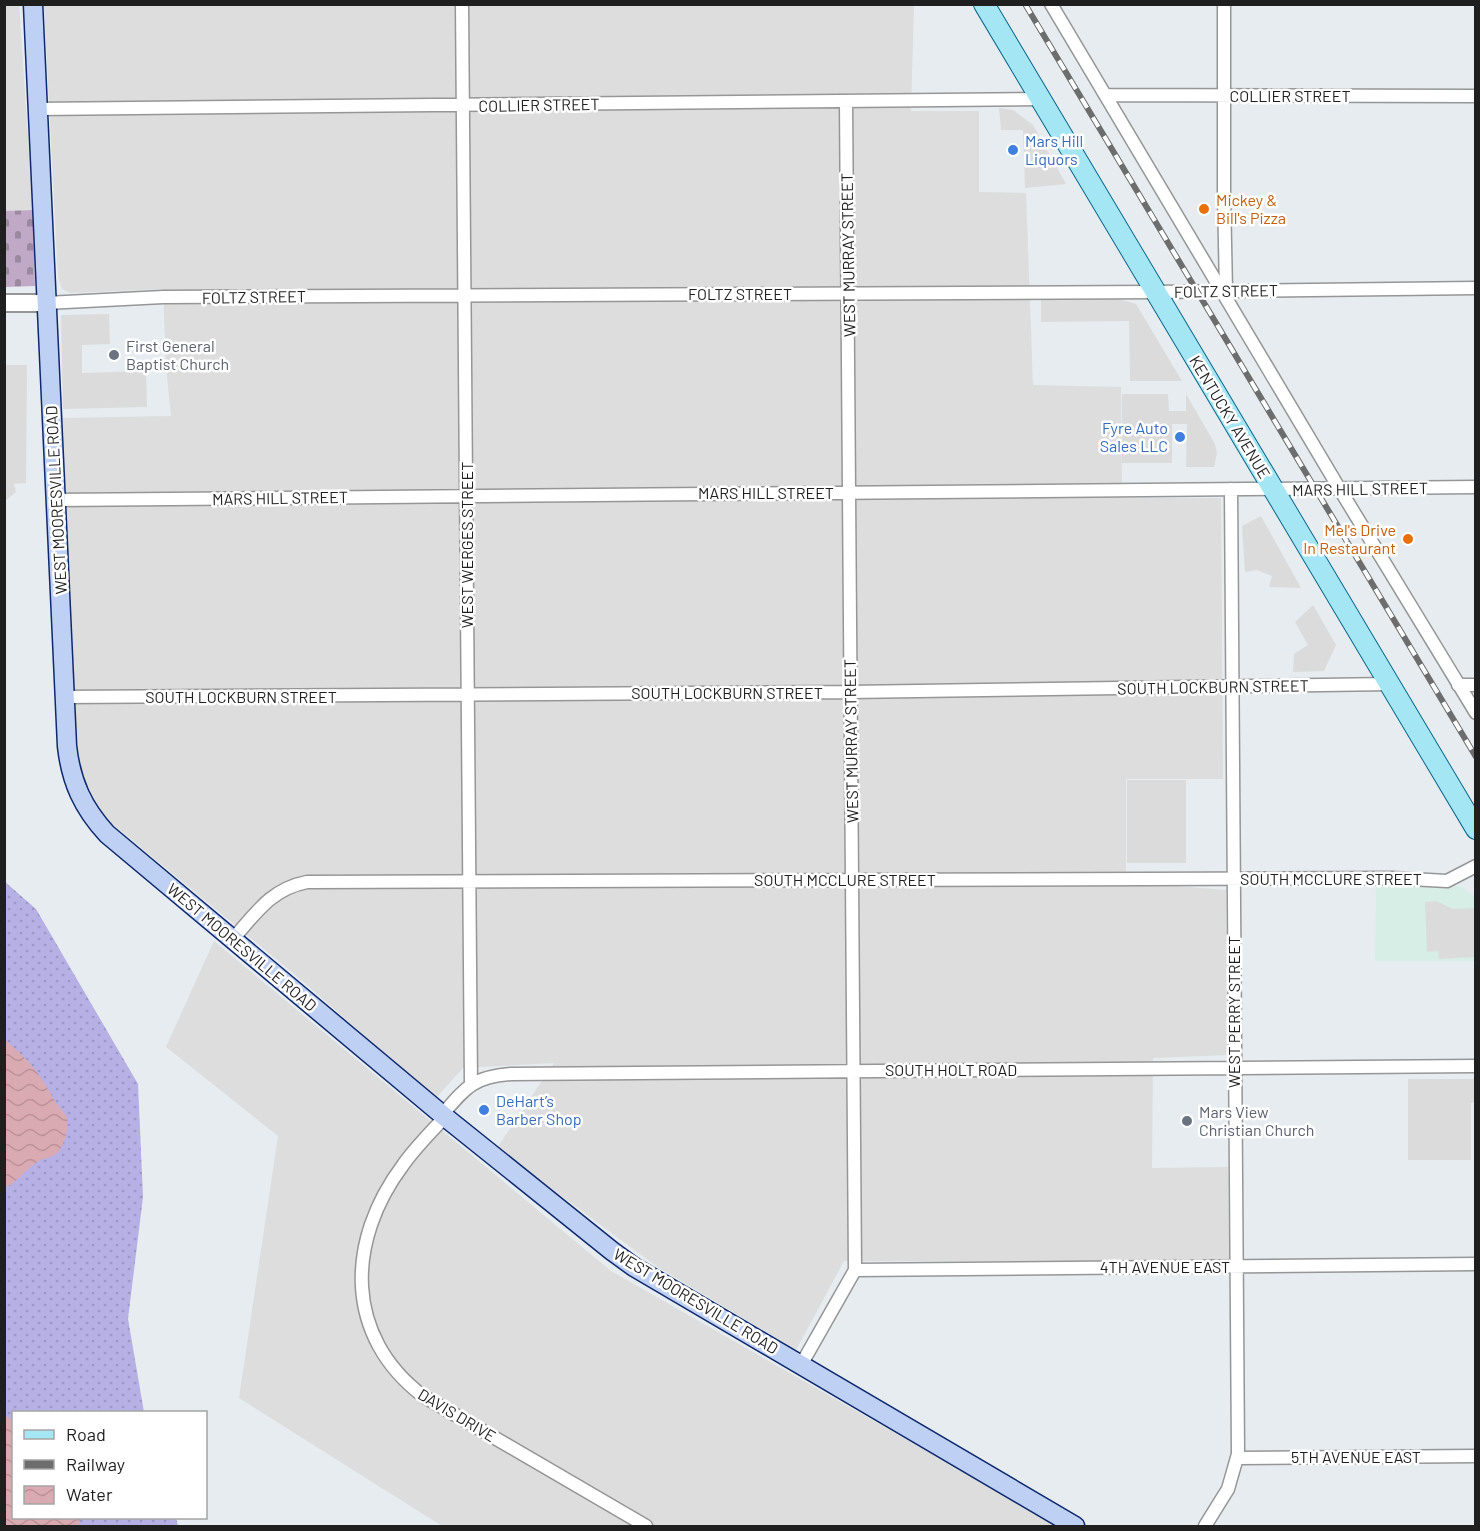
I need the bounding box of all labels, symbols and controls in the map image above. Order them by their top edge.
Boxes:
street label: COLLIER STREET [1229,86,1351,105]
street label: COLLIER STREET [478,94,600,115]
place label: Mars Hill Liquors [1025,131,1083,168]
marker: Mars Hill Liquors [1006,143,1020,157]
street label: WEST MURRAY STREET [837,173,858,337]
place label: Mickey & Bill's Pizza [1216,190,1286,227]
marker: Mickey & Bill's Pizza [1197,202,1211,216]
street label: FOLTZ STREET [1174,280,1278,301]
street label: FOLTZ STREET [688,284,792,303]
street label: FOLTZ STREET [202,286,306,307]
place label: First General Baptist Church [126,336,229,373]
marker: First General Baptist Church [107,348,121,362]
street label: KENTUCKY AVENUE [1186,352,1275,482]
street label: WEST MOORESVILLE ROAD [41,405,70,595]
place label: Fyre Auto Sales LLC [1100,418,1168,455]
marker: Fyre Auto Sales LLC [1173,430,1187,444]
street label: WEST WERGES STREET [457,462,476,628]
street label: MARS HILL STREET [1292,478,1428,499]
street label: MARS HILL STREET [698,483,834,502]
street label: MARS HILL STREET [212,487,348,508]
place label: Mel's Drive In Restaurant [1303,520,1396,557]
marker: Mel's Drive In Restaurant [1401,532,1415,546]
street label: WEST MURRAY STREET [840,659,861,823]
street label: SOUTH LOCKBURN STREET [1117,675,1309,698]
street label: SOUTH LOCKBURN STREET [631,683,823,702]
street label: SOUTH LOCKBURN STREET [145,687,337,706]
street label: SOUTH MCCLURE STREET [1240,869,1422,888]
street label: SOUTH MCCLURE STREET [754,870,936,889]
street label: WEST MOORESVILLE ROAD [164,879,321,1015]
street label: WEST PERRY STREET [1224,936,1243,1088]
street label: SOUTH HOLT ROAD [885,1060,1017,1079]
place label: DeHart’s Barber Shop [496,1091,582,1128]
place label: Mars View Christian Church [1199,1102,1314,1139]
marker: DeHart’s Barber Shop [477,1103,491,1117]
marker: Mars View Christian Church [1180,1114,1194,1128]
street label: WEST MOORESVILLE ROAD [610,1244,782,1357]
street label: 4TH AVENUE EAST [1100,1257,1230,1276]
street label: DAVIS DRIVE [415,1384,500,1445]
legend [12,1411,207,1519]
text: Road [66,1423,106,1445]
street label: 5TH AVENUE EAST [1291,1447,1421,1466]
text: Railway [66,1453,125,1475]
text: Water [66,1483,113,1505]

